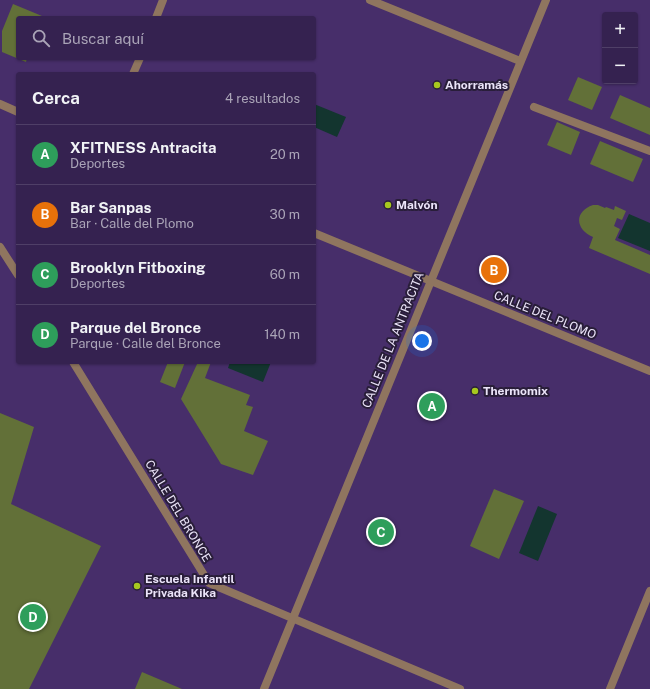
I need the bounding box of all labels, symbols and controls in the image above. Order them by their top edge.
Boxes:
map controls [602,12,638,84]
button: + [602,12,638,48]
search box [16,16,316,60]
icon: search [30,27,52,49]
text: Buscar aquí [62,30,144,47]
button: − [602,48,638,84]
place label: Ahorramás [445,78,508,92]
marker: Ahorramás [432,80,442,90]
text: Cerca [32,88,80,108]
text: 4 resultados [225,91,300,106]
text: XFITNESS Antracita [70,139,217,156]
text: A [40,147,50,162]
text: 20 m [270,147,300,162]
text: Deportes [70,156,125,171]
place label: Malvón [396,198,438,212]
text: Bar Sanpas [70,199,151,216]
marker: Malvón [383,200,393,210]
text: B [41,207,49,222]
text: 30 m [270,207,300,222]
text: Bar · Calle del Plomo [70,216,194,231]
pin: B [481,255,507,285]
text: Brooklyn Fitboxing [70,259,205,276]
text: C [40,267,50,282]
text: 60 m [270,267,300,282]
street label: CALLE DE LA ANTRACITA [359,270,427,410]
text: Deportes [70,276,125,291]
street label: CALLE DEL PLOMO [492,288,598,342]
text: Parque del Bronce [70,319,201,336]
text: D [40,327,50,342]
text: 140 m [264,327,300,342]
your location [412,331,432,351]
text: Parque · Calle del Bronce [70,336,221,351]
place label: Thermomix [483,384,548,398]
marker: Thermomix [470,386,480,396]
pin: A [419,391,445,421]
street label: CALLE DEL BRONCE [142,458,214,564]
pin: C [368,517,394,547]
place label: Escuela Infantil Privada Kika [145,572,234,600]
marker: Escuela Infantil Privada Kika [132,581,142,591]
pin: D [20,602,46,632]

